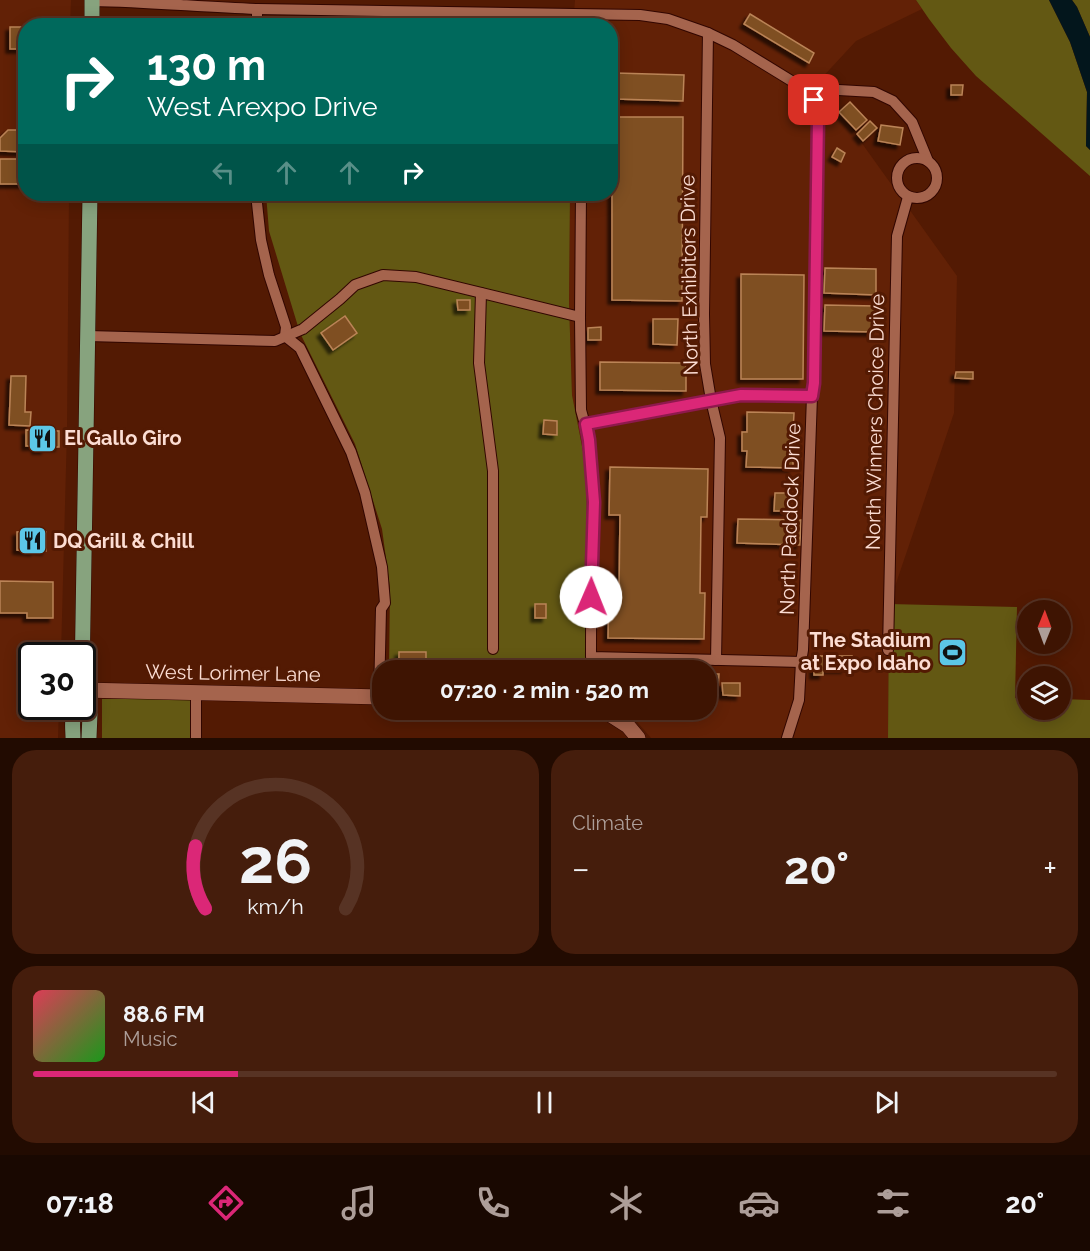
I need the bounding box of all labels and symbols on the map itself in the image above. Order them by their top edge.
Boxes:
pin [788,74,839,125]
street label: North Exhibitors Drive [675,174,703,375]
street label: North Winners Choice Drive [861,293,889,550]
restaurant icon: El Gallo Giro [27,422,59,454]
street label: North Paddock Drive [775,422,805,615]
place label: El Gallo Giro [64,426,182,450]
restaurant icon: DQ Grill & Chill [16,525,48,557]
place label: DQ Grill & Chill [53,529,195,553]
position arrow [559,565,623,629]
north arrow [1017,600,1071,654]
place label: The Stadium at Expo Idaho [801,628,931,675]
sports icon: The Stadium at Expo Idaho [936,636,968,668]
speed limit sign: 30 [18,642,96,720]
street label: West Lorimer Lane [145,659,321,687]

